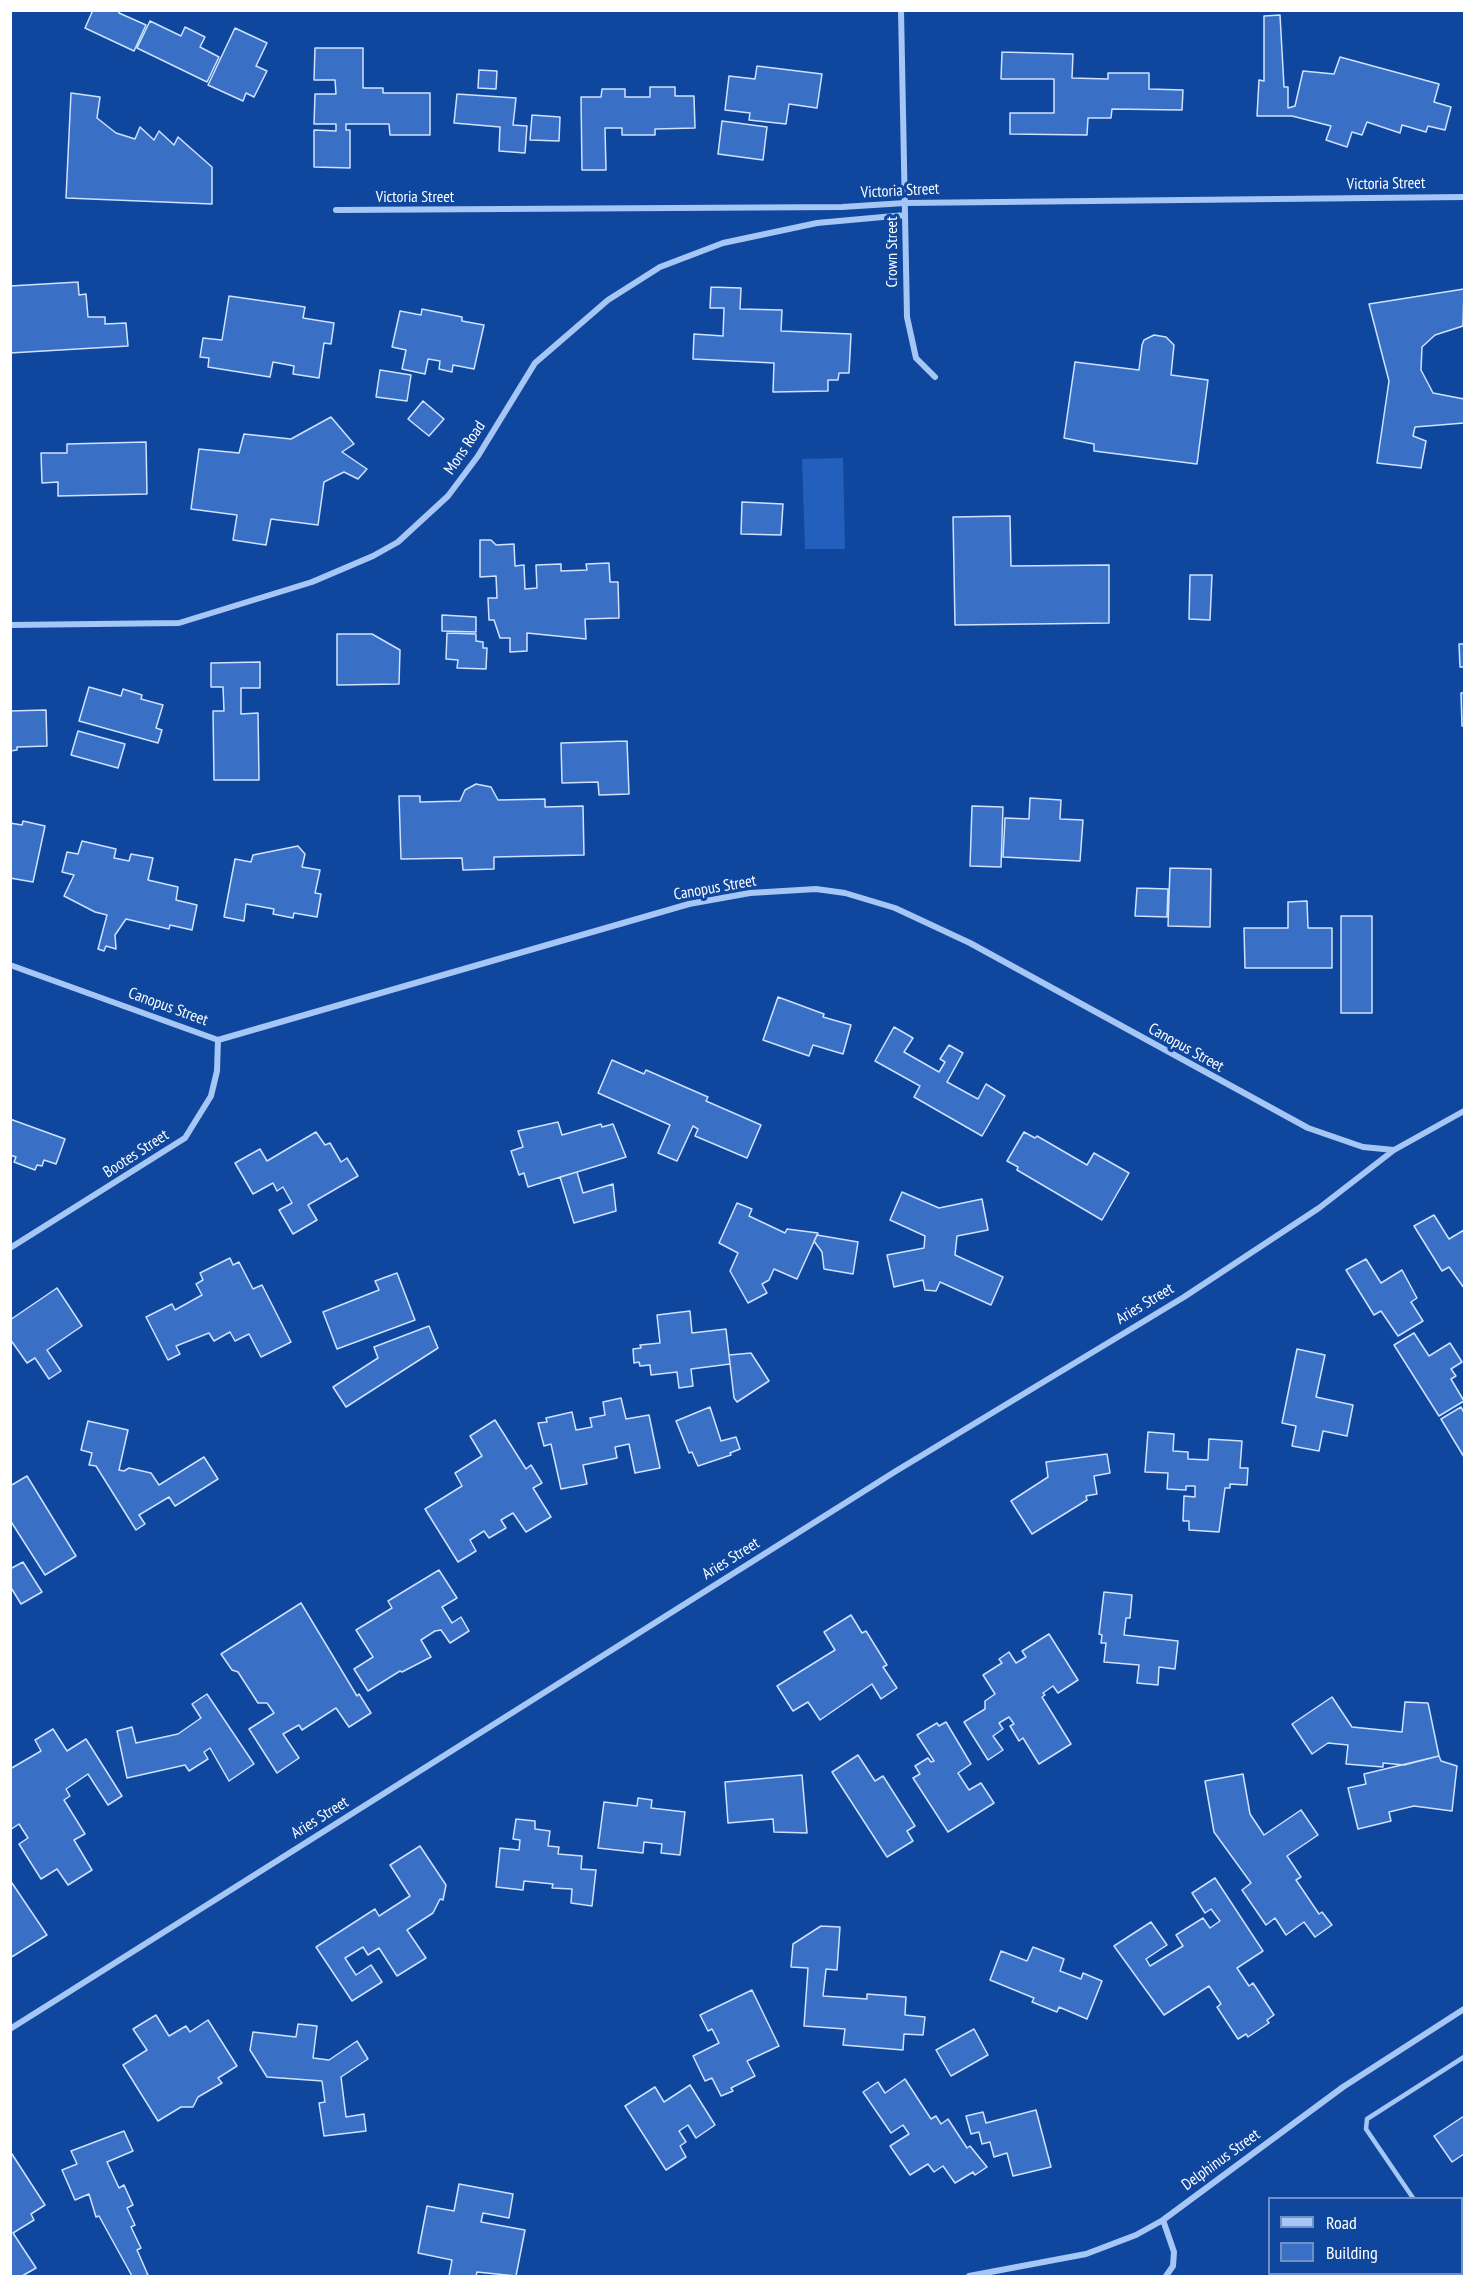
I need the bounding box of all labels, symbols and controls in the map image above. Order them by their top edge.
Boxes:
street label: Victoria Street [1347,174,1425,194]
street label: Victoria Street [860,179,940,203]
street label: Victoria Street [376,187,454,207]
street label: Crown Street [882,216,902,288]
street label: Mons Road [440,418,490,478]
street label: Canopus Street [672,871,758,905]
street label: Canopus Street [126,984,210,1030]
street label: Canopus Street [1145,1019,1227,1077]
street label: Bootes Street [100,1126,172,1182]
street label: Aries Street [1113,1279,1177,1329]
street label: Aries Street [699,1534,763,1584]
street label: Aries Street [288,1793,352,1843]
street label: Delphinus Street [1178,2125,1264,2195]
legend [1268,2197,1463,2275]
text: Road [1326,2211,1357,2234]
text: Building [1326,2241,1378,2264]

